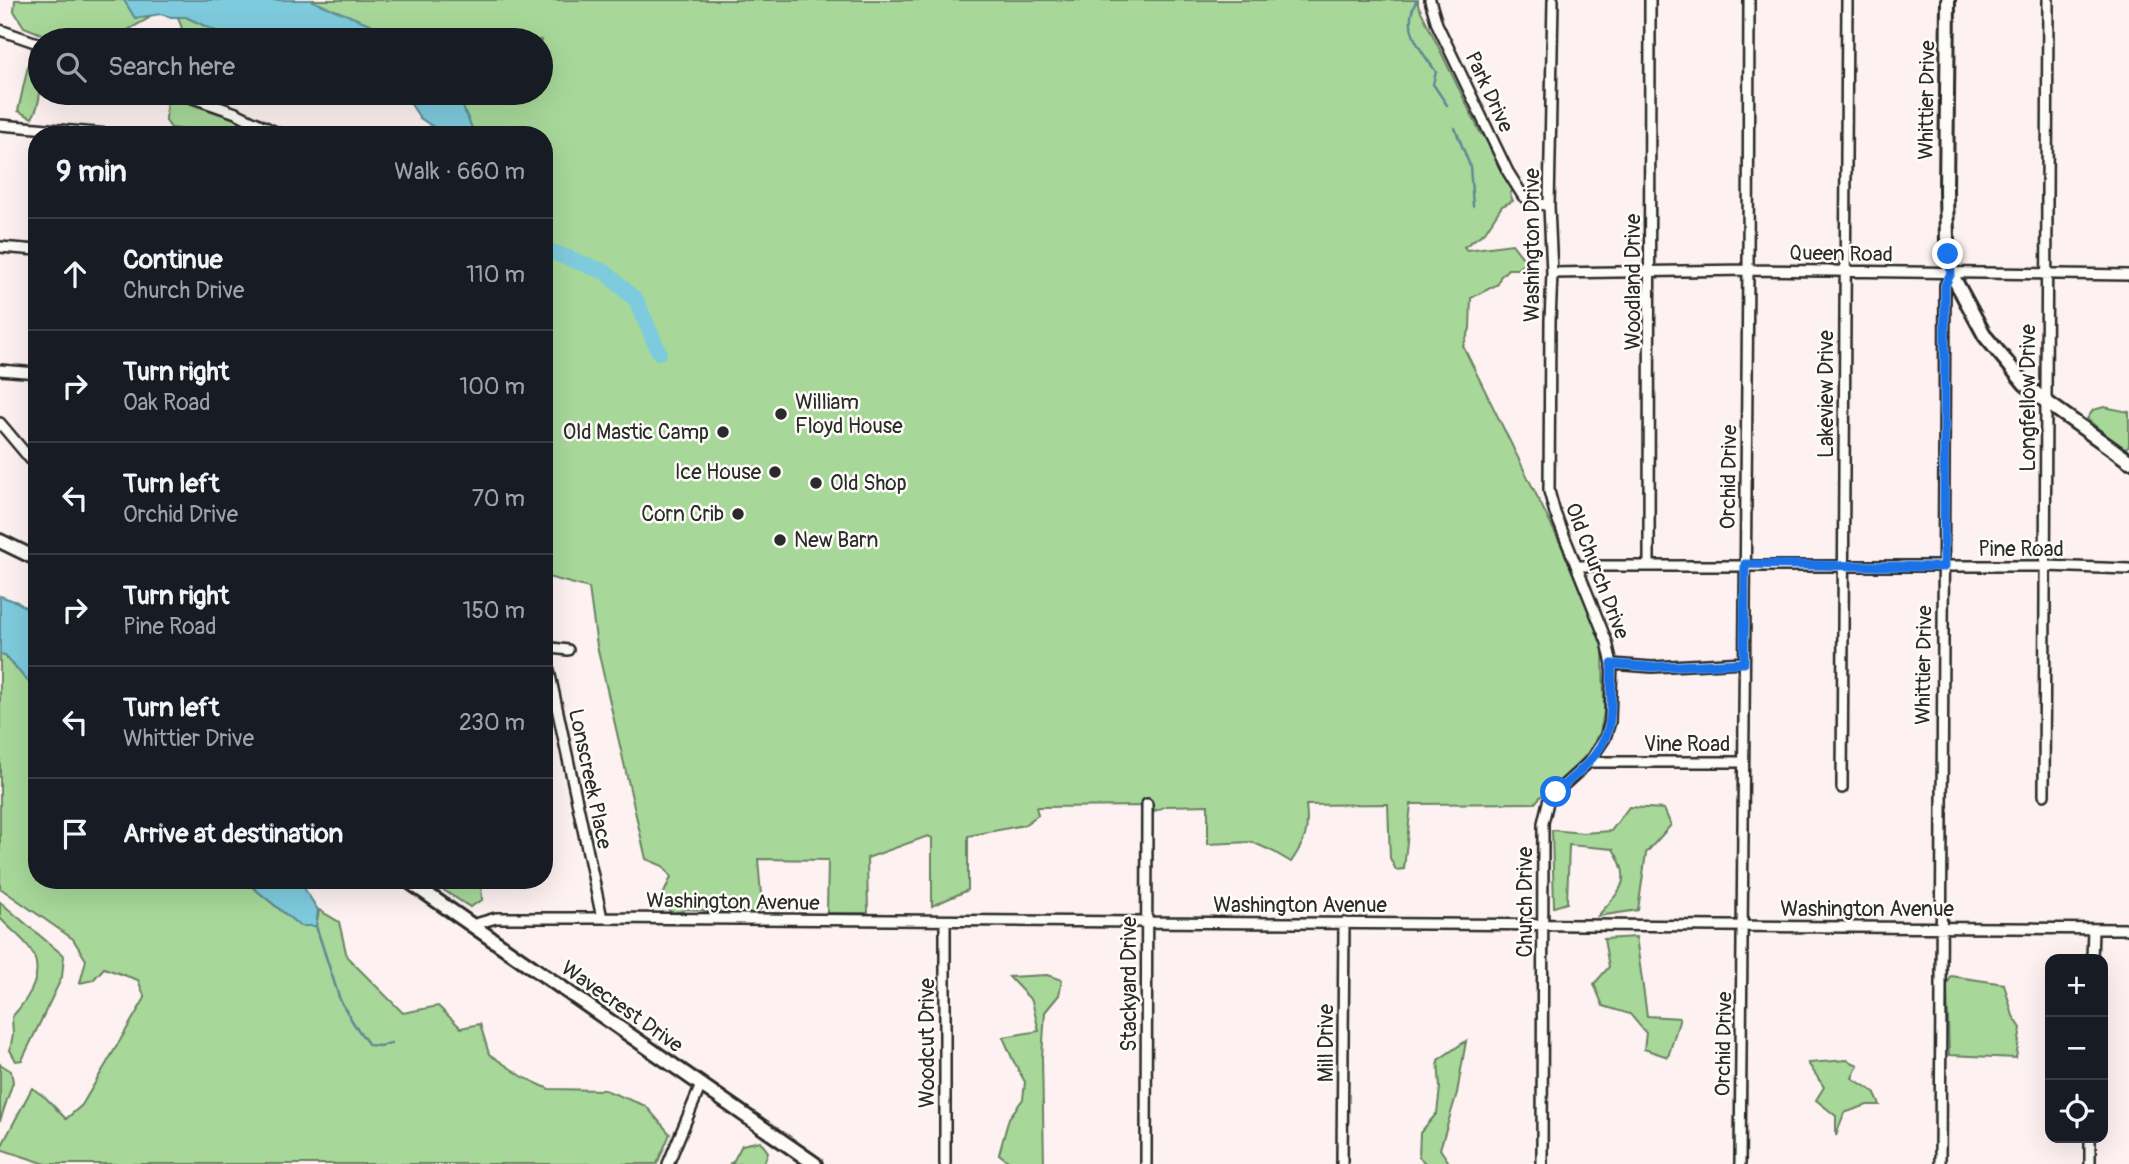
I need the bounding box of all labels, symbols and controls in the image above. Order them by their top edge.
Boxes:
search box [28,28,553,105]
street label: Whittier Drive [1912,39,1942,160]
street label: Park Drive [1459,47,1520,137]
icon: search [52,48,90,86]
text: Search here [108,51,235,83]
text: 9 min [56,153,127,190]
text: Walk · 660 m [394,157,525,186]
street label: Washington Drive [1519,167,1546,322]
street label: Woodland Drive [1620,213,1647,350]
route end [1932,238,1963,269]
street label: Queen Road [1789,240,1893,268]
text: Continue [123,244,223,276]
icon: ahead [56,255,94,293]
text: 110 m [466,260,525,289]
text: Church Drive [123,276,244,305]
street label: Longfellow Drive [2015,324,2042,472]
street label: Lakeview Drive [1813,329,1840,458]
text: Turn right [123,356,229,388]
icon: right [56,367,94,405]
text: 100 m [459,372,525,401]
text: Oak Road [123,388,211,417]
place label: William Floyd House [795,389,903,440]
marker: William Floyd House [773,406,789,422]
place label: Old Mastic Camp [563,419,709,446]
marker: Old Mastic Camp [715,424,731,440]
street label: Orchid Drive [1715,424,1743,530]
place label: Ice House [675,459,762,486]
marker: Ice House [767,464,783,480]
text: Turn left [123,468,219,500]
place label: Old Shop [830,470,907,497]
marker: Old Shop [808,475,824,491]
icon: left [56,479,94,517]
text: 70 m [472,484,525,513]
street label: Old Church Drive [1559,499,1636,644]
text: Orchid Drive [123,500,238,529]
place label: Corn Crib [641,501,724,528]
marker: Corn Crib [730,506,746,522]
place label: New Barn [794,527,878,554]
marker: New Barn [772,532,788,548]
street label: Pine Road [1978,536,2064,563]
text: Turn right [123,580,229,612]
icon: right [56,591,94,629]
text: 150 m [462,596,525,625]
street label: Whittier Drive [1909,604,1939,725]
text: Pine Road [123,612,217,641]
text: Turn left [123,692,219,724]
icon: left [56,703,94,741]
street label: Lonscreek Place [562,706,618,852]
text: 230 m [459,708,525,737]
text: Whittier Drive [123,724,254,753]
street label: Vine Road [1644,731,1730,758]
route start [1540,776,1571,807]
icon: arrive [56,815,94,853]
text: Arrive at destination [123,818,343,850]
street label: Church Drive [1512,846,1539,957]
street label: Washington Avenue [646,887,821,917]
street label: Washington Avenue [1213,892,1387,919]
street label: Washington Avenue [1780,896,1954,923]
street label: Stackyard Drive [1116,916,1143,1052]
map controls [2045,954,2108,1143]
button: + [2045,954,2108,1017]
street label: Wavecrest Drive [556,955,689,1059]
street label: Woodcut Drive [914,977,941,1108]
street label: Orchid Drive [1710,991,1738,1097]
street label: Mill Drive [1313,1003,1340,1082]
button: − [2045,1017,2108,1080]
button: locate [2045,1080,2108,1143]

